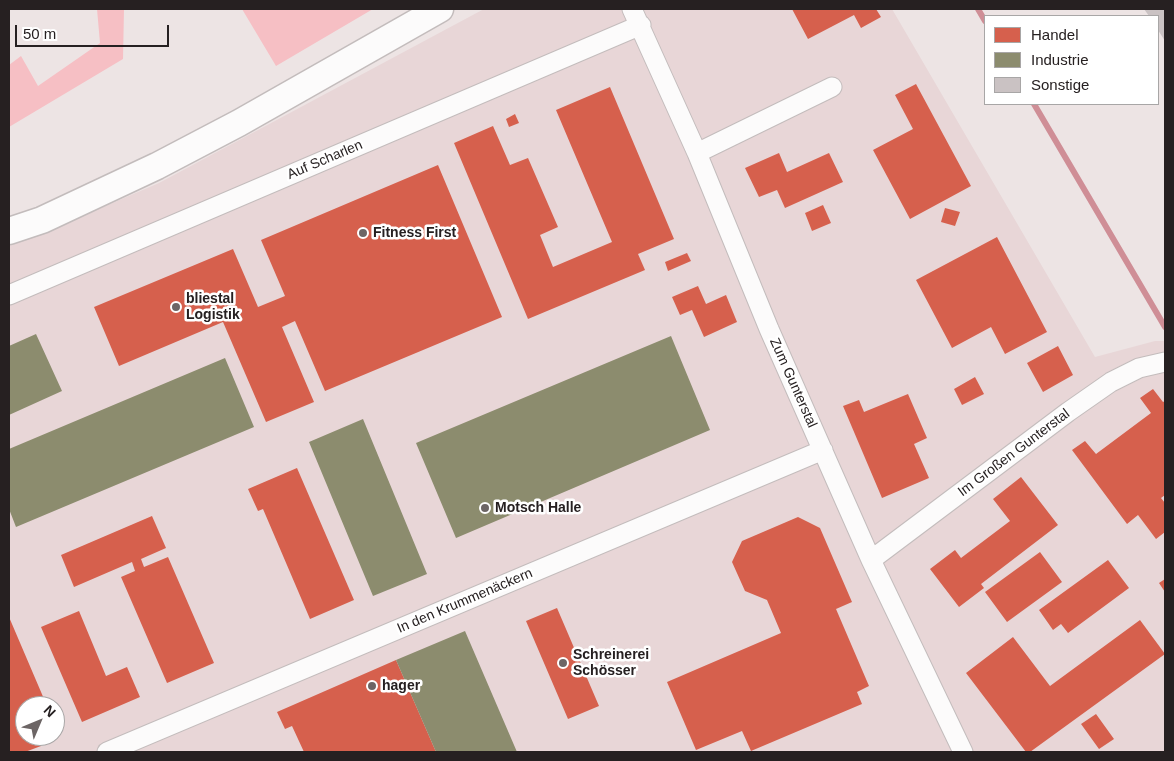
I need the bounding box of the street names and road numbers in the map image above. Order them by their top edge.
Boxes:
street label: Auf Scharlen [285,137,365,183]
street label: Zum Gunterstal [766,336,820,430]
street label: Im Großen Gunterstal [955,406,1073,500]
street label: In den Krummenäckern [395,565,535,637]

